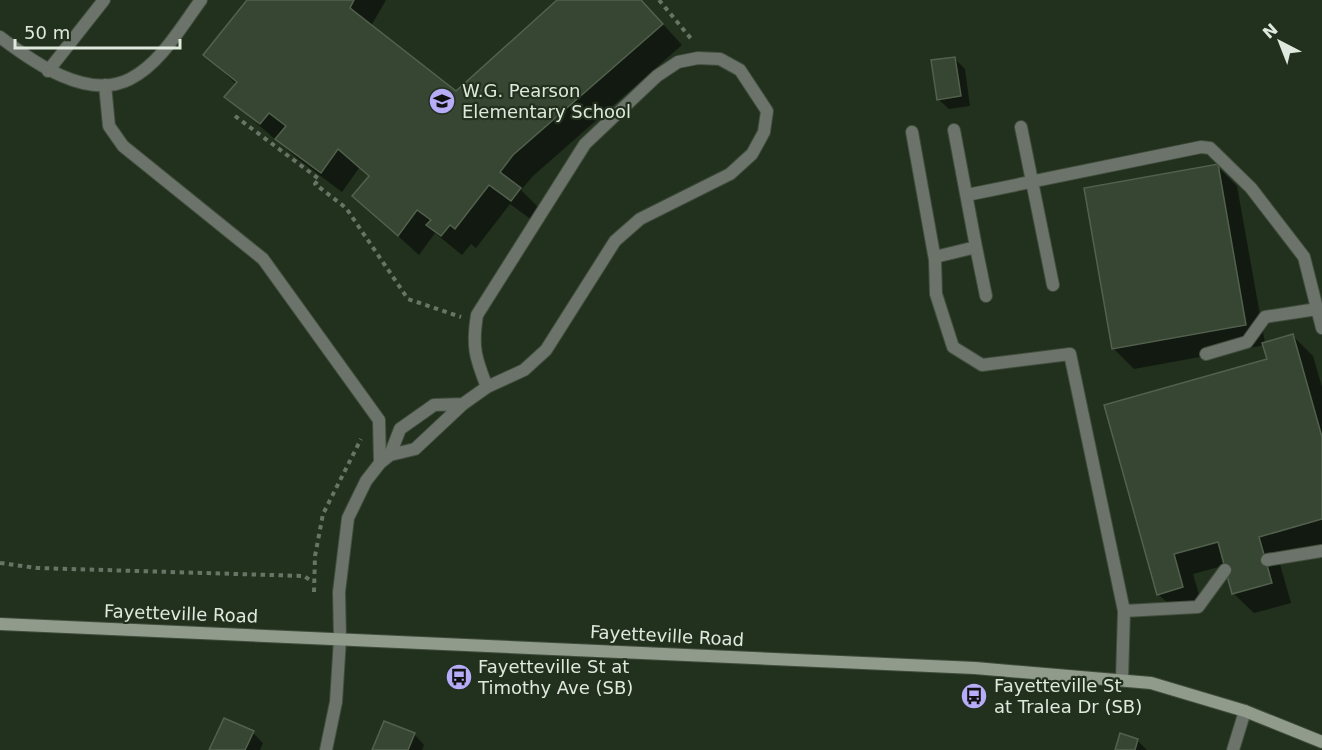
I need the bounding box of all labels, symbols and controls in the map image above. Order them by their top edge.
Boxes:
scale bar [15,12,180,50]
north arrow [1250,12,1310,72]
text: N [1259,20,1282,43]
text: 50 m [24,22,70,43]
place label: W.G. Pearson Elementary School [462,80,631,122]
school or university icon: W.G. Pearson Elementary School [427,86,457,116]
street label: Fayetteville Road [104,600,258,627]
street label: Fayetteville Road [589,621,745,650]
place label: Fayetteville St at Timothy Ave (SB) [477,656,633,698]
bus stop icon: Fayetteville St at Timothy Ave (SB) [444,662,474,692]
place label: Fayetteville St at Tralea Dr (SB) [994,675,1142,717]
bus stop icon: Fayetteville St at Tralea Dr (SB) [959,681,989,711]

